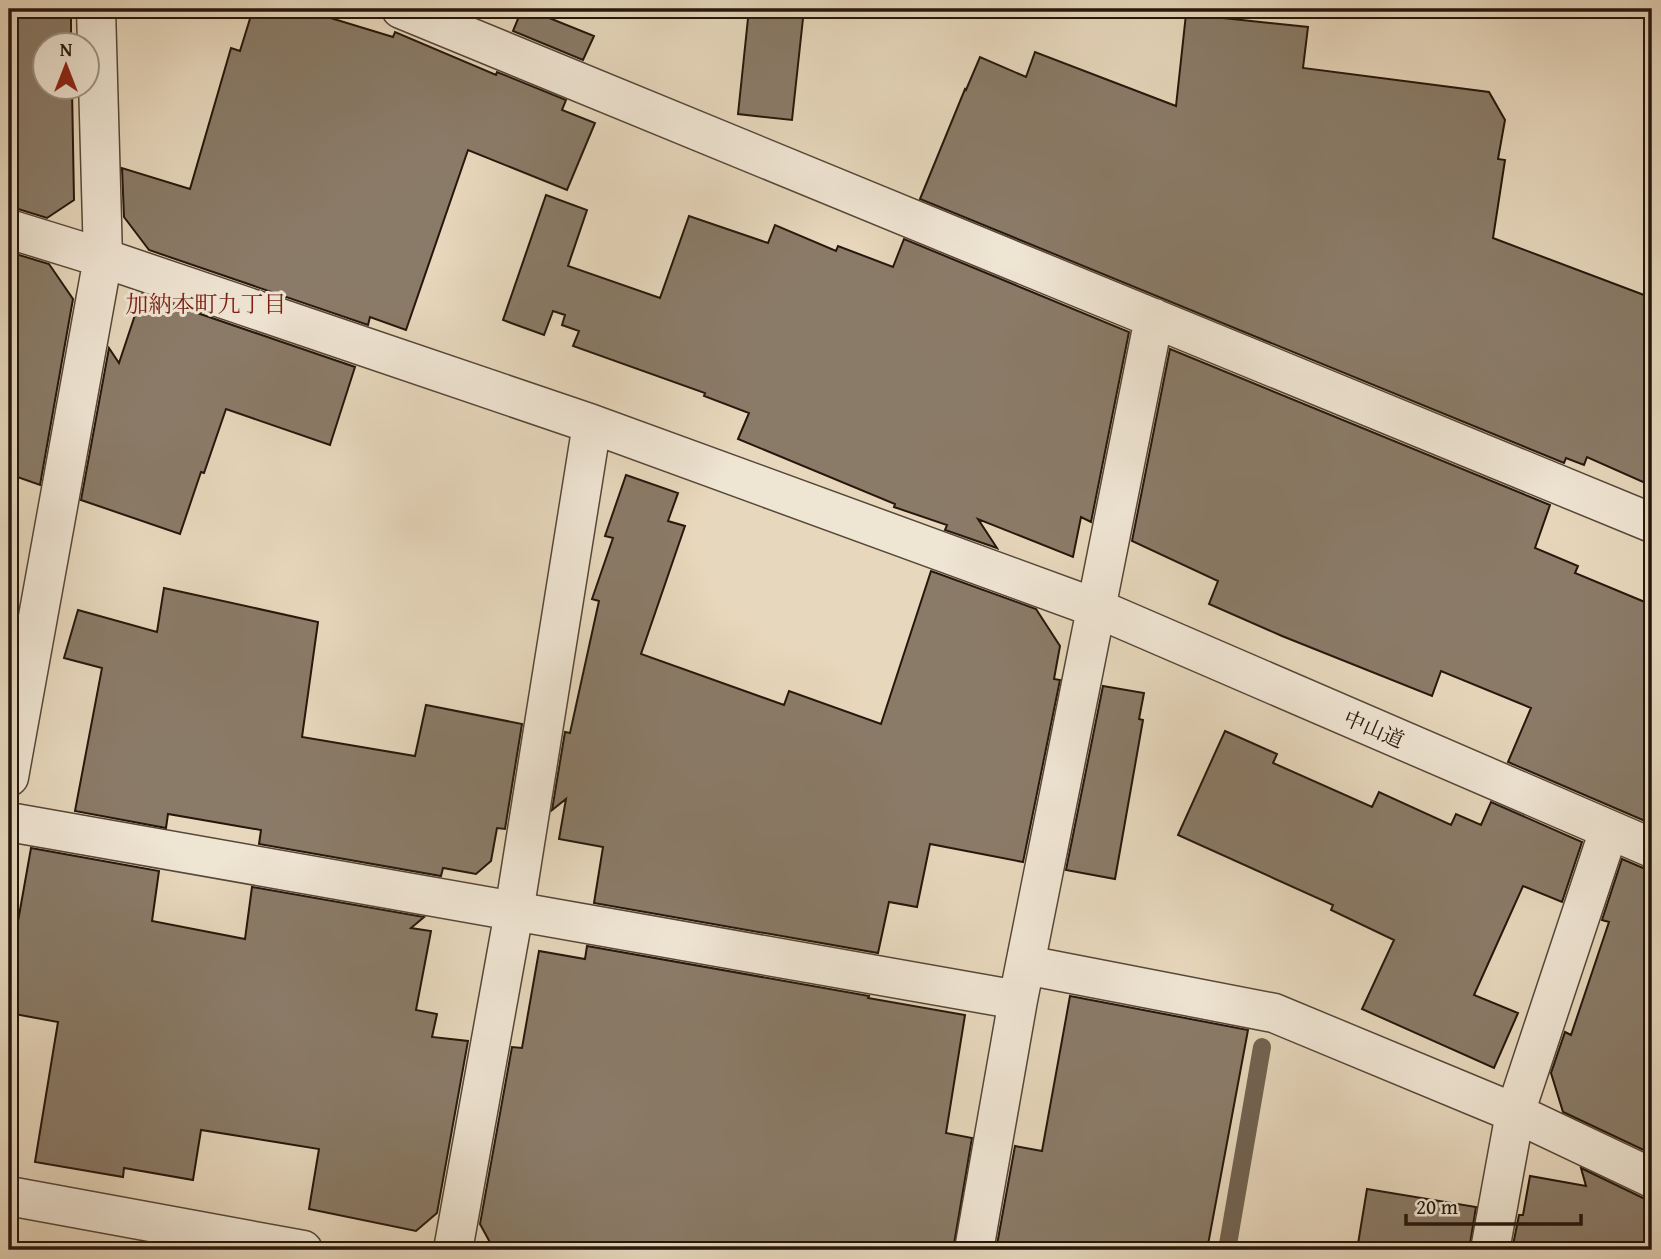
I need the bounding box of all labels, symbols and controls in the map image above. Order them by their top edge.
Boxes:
north arrow [32,32,102,102]
text: N [60,35,73,63]
district label: 加納本町九丁目 [126,287,287,320]
street label: 中山道 [1339,702,1409,756]
scale bar [1406,1182,1580,1226]
text: 20 m [1416,1191,1458,1222]

